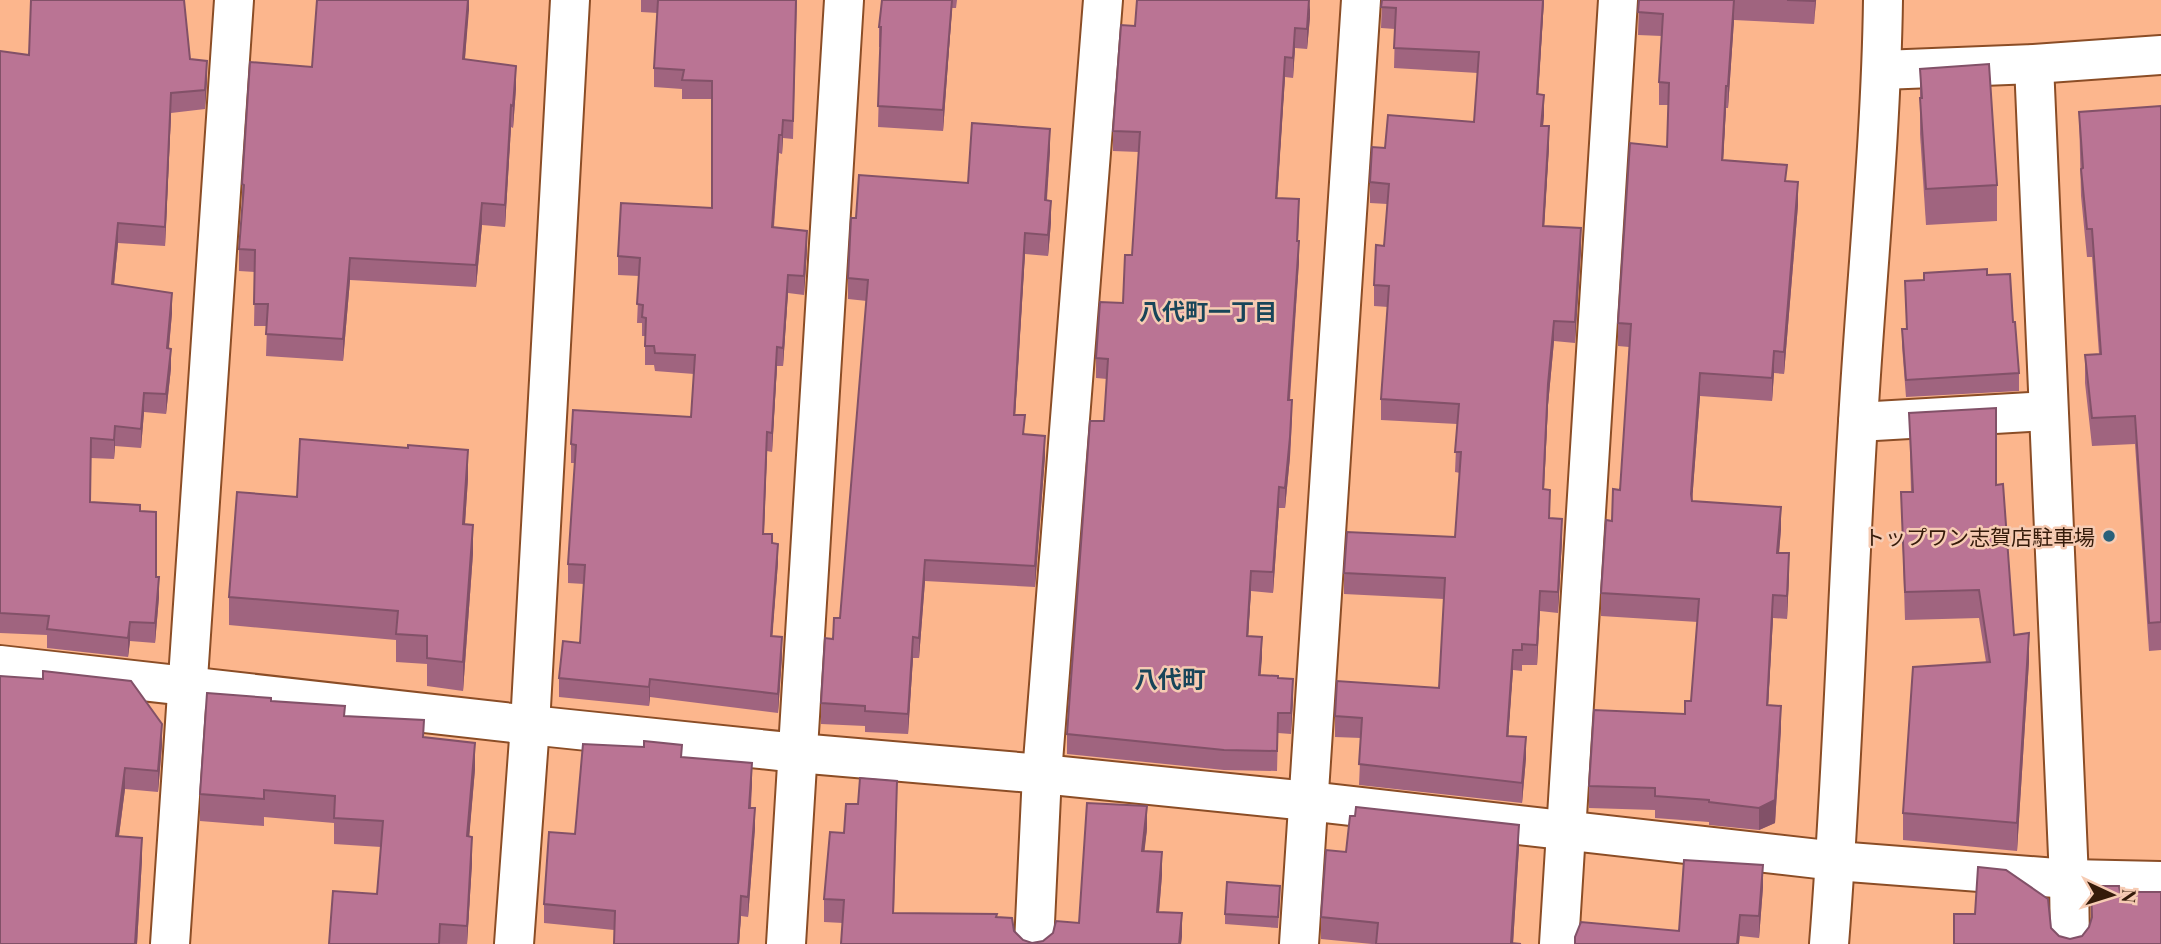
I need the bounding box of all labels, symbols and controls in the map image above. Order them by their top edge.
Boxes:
district label: 八代町一丁目 [1139,295,1277,326]
place label: トップワン志賀店駐車場 [1864,522,2095,550]
marker: トップワン志賀店駐車場 [2101,528,2117,544]
district label: 八代町 [1134,662,1206,694]
north arrow [2077,860,2147,930]
text: N [2116,889,2143,904]

